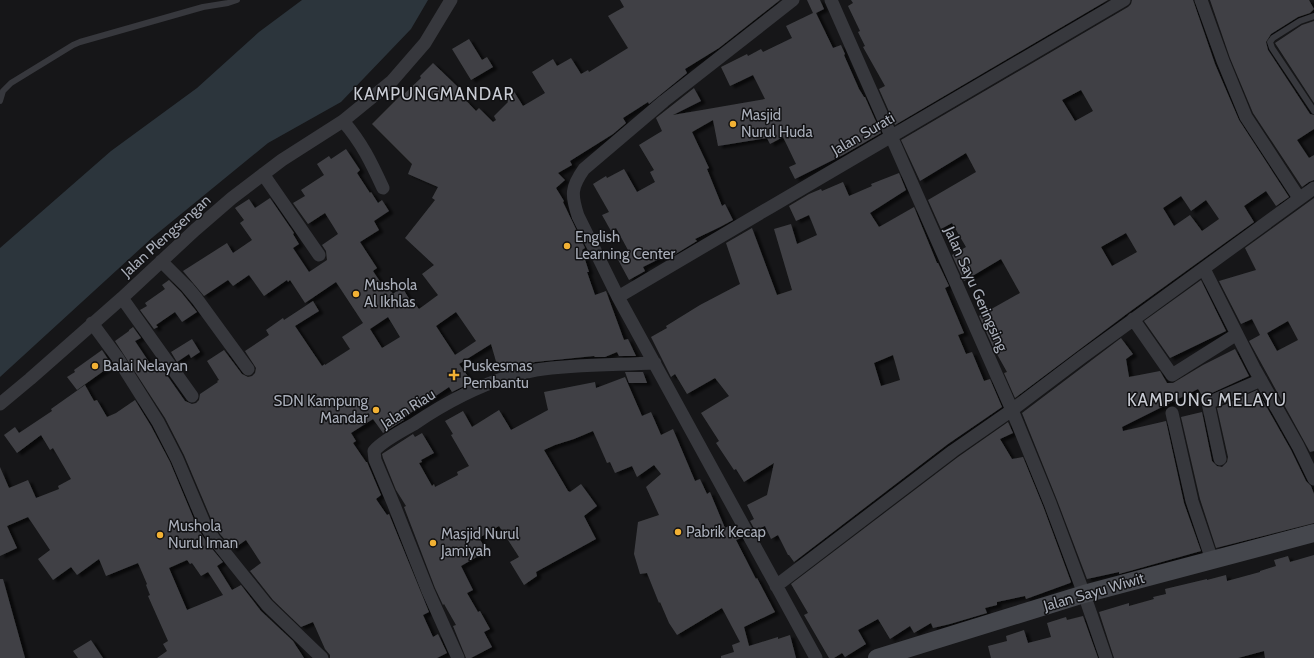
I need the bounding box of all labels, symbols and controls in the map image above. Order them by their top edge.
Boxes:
district label: KAMPUNGMANDAR [353,84,515,104]
place label: Masjid Nurul Huda [741,106,813,141]
street label: Jalan Surati [827,109,898,160]
marker: Masjid Nurul Huda [728,119,738,129]
street label: Jalan Plengsengan [117,191,214,282]
street label: Jalan Sayu Geringsing [940,223,1012,355]
place label: English Learning Center [575,228,675,263]
marker: English Learning Center [562,241,572,251]
place label: Mushola Al Ikhlas [364,276,418,311]
marker: Mushola Al Ikhlas [351,289,361,299]
place label: Balai Nelayan [103,357,188,375]
place label: Puskesmas Pembantu [463,357,532,392]
marker: Balai Nelayan [90,361,100,371]
marker: Puskesmas Pembantu [448,369,460,381]
street label: Jalan Riau [377,385,438,433]
district label: KAMPUNG MELAYU [1127,390,1287,410]
place label: SDN Kampung Mandar [273,392,369,427]
marker: SDN Kampung Mandar [371,405,381,415]
place label: Mushola Nurul Iman [168,517,238,552]
place label: Pabrik Kecap [686,523,766,541]
place label: Masjid Nurul Jamiyah [440,525,519,560]
marker: Pabrik Kecap [673,527,683,537]
marker: Mushola Nurul Iman [155,530,165,540]
marker: Masjid Nurul Jamiyah [428,538,438,548]
street label: Jalan Sayu Wiwit [1040,569,1147,615]

